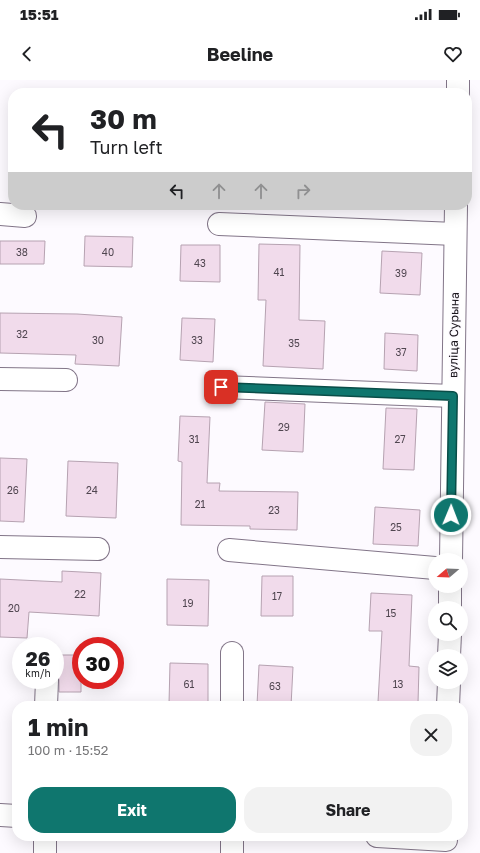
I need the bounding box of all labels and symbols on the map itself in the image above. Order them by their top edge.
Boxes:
house number: 38 [16,246,28,258]
house number: 40 [102,246,114,258]
house number: 43 [194,257,206,269]
house number: 41 [274,266,285,278]
house number: 39 [395,267,407,279]
street label: вуліца Сурына [445,292,462,378]
house number: 32 [16,328,28,340]
house number: 30 [92,334,104,346]
house number: 33 [191,334,203,346]
house number: 35 [288,337,300,349]
house number: 37 [395,346,407,358]
pin [204,370,238,404]
house number: 29 [278,421,290,433]
house number: 31 [189,433,199,445]
house number: 27 [394,433,406,445]
house number: 26 [7,484,19,496]
house number: 24 [86,484,98,496]
position arrow [430,494,472,536]
house number: 21 [195,498,205,510]
house number: 23 [268,504,280,516]
house number: 25 [390,521,402,533]
north arrow [428,553,468,593]
house number: 22 [74,588,86,600]
house number: 17 [272,590,282,602]
house number: 19 [183,597,193,609]
house number: 20 [8,602,20,614]
house number: 15 [386,607,397,619]
speed limit sign: 30 [72,637,124,689]
house number: 61 [184,678,195,690]
house number: 13 [393,678,403,690]
house number: 63 [269,680,281,692]

